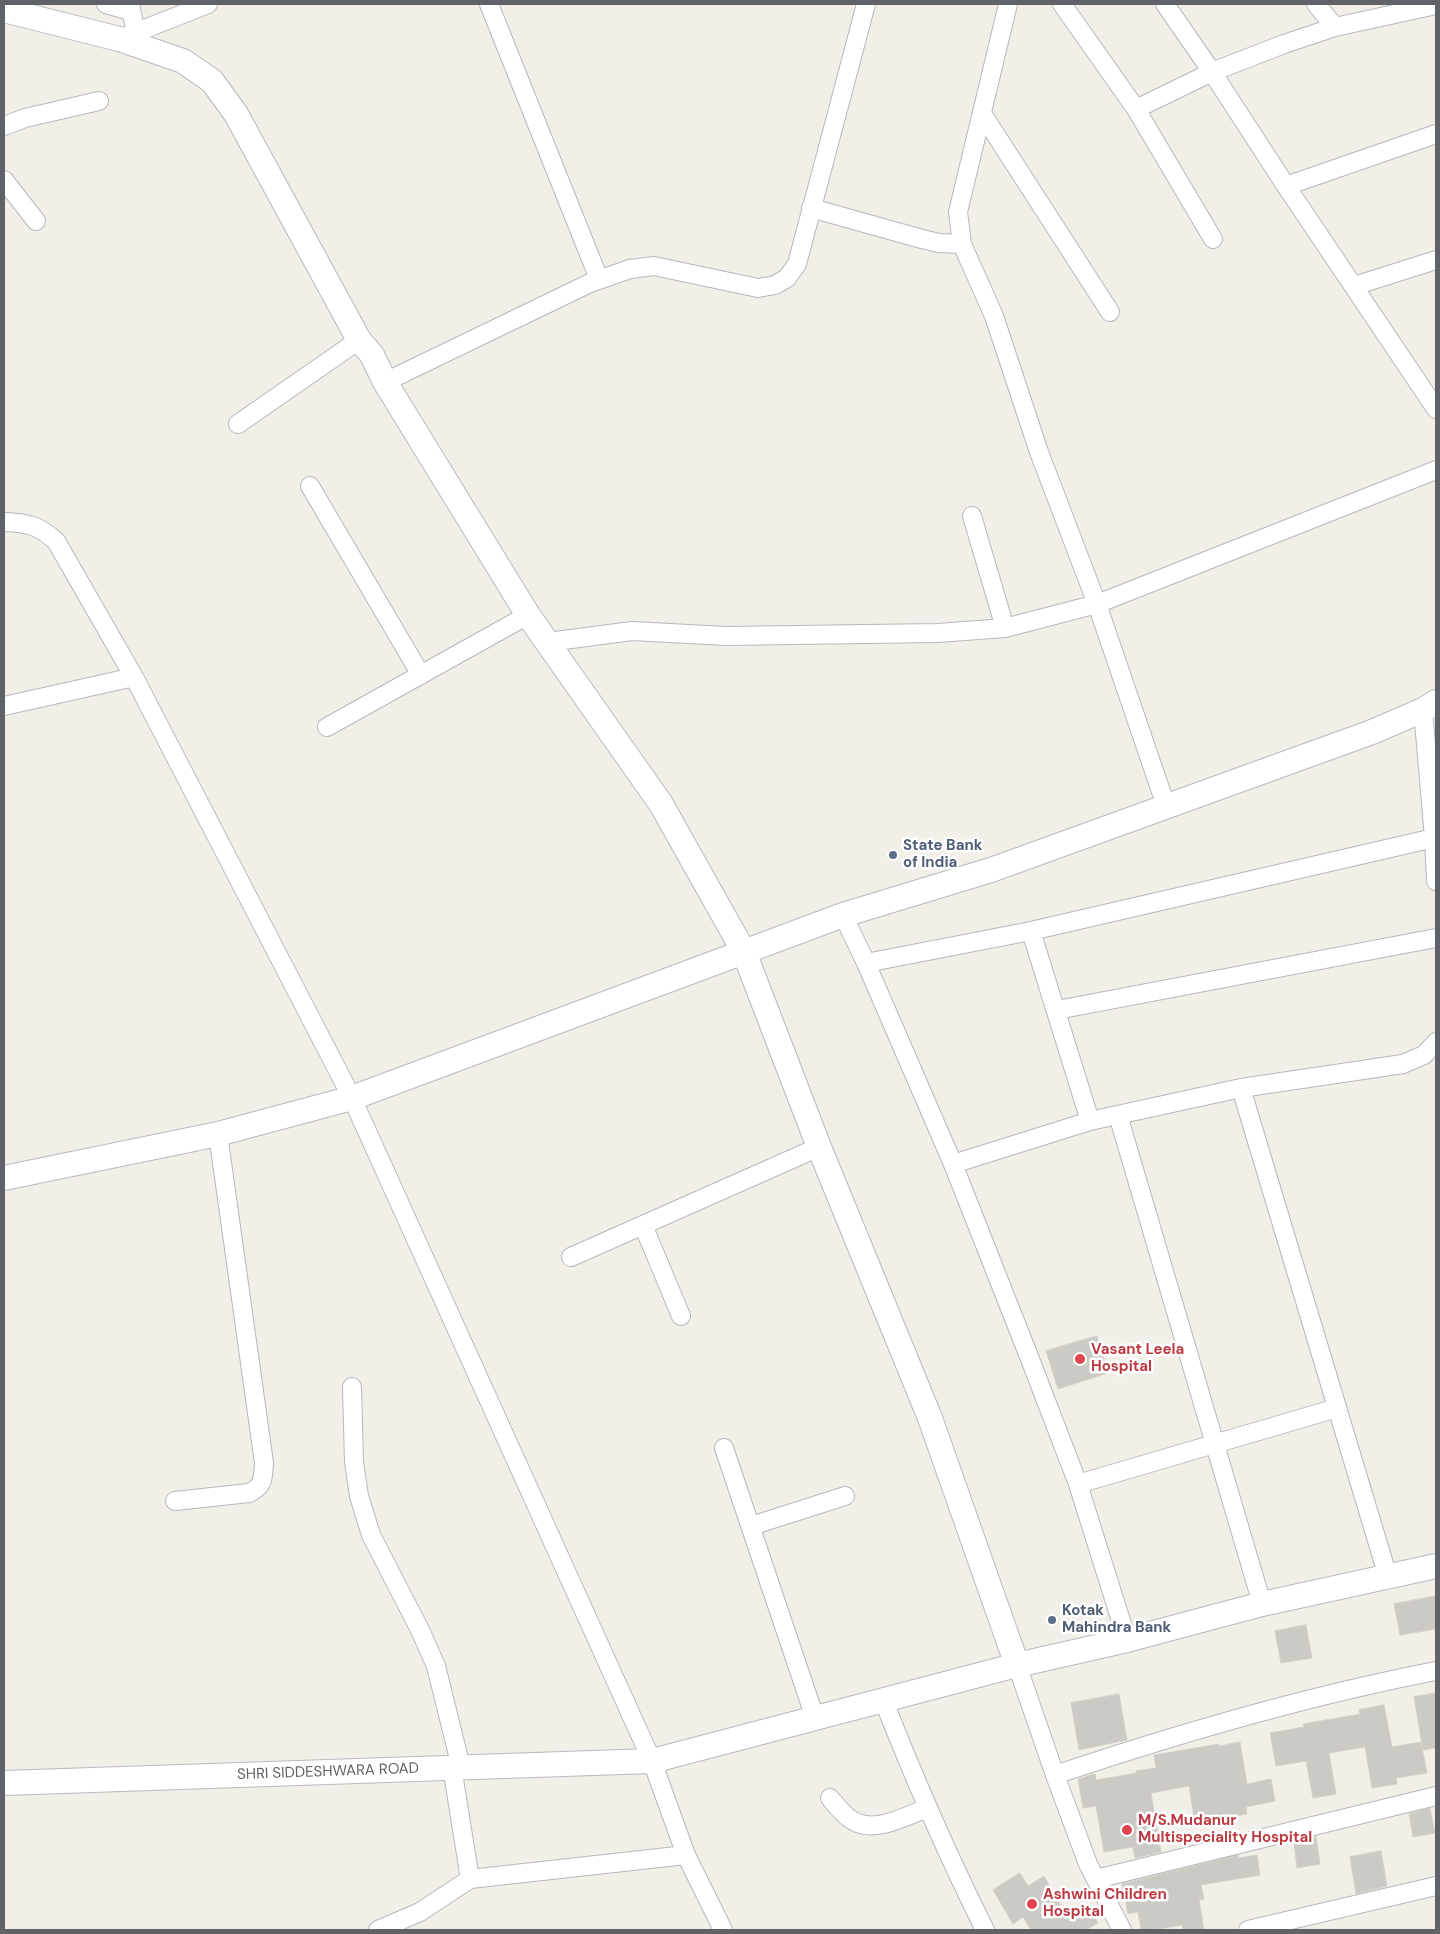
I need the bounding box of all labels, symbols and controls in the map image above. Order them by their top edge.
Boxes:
place label: State Bank of India [903,837,982,872]
marker: State Bank of India [887,849,899,861]
place label: Vasant Leela Hospital [1091,1341,1184,1376]
marker: Vasant Leela Hospital [1073,1352,1087,1366]
place label: Kotak Mahindra Bank [1062,1602,1171,1637]
marker: Kotak Mahindra Bank [1046,1614,1058,1626]
street label: SHRI SIDDESHWARA ROAD [237,1760,419,1784]
place label: M/S.Mudanur Multispeciality Hospital [1138,1812,1312,1847]
marker: M/S.Mudanur Multispeciality Hospital [1120,1823,1134,1837]
place label: Ashwini Children Hospital [1043,1886,1167,1921]
marker: Ashwini Children Hospital [1025,1897,1039,1911]

